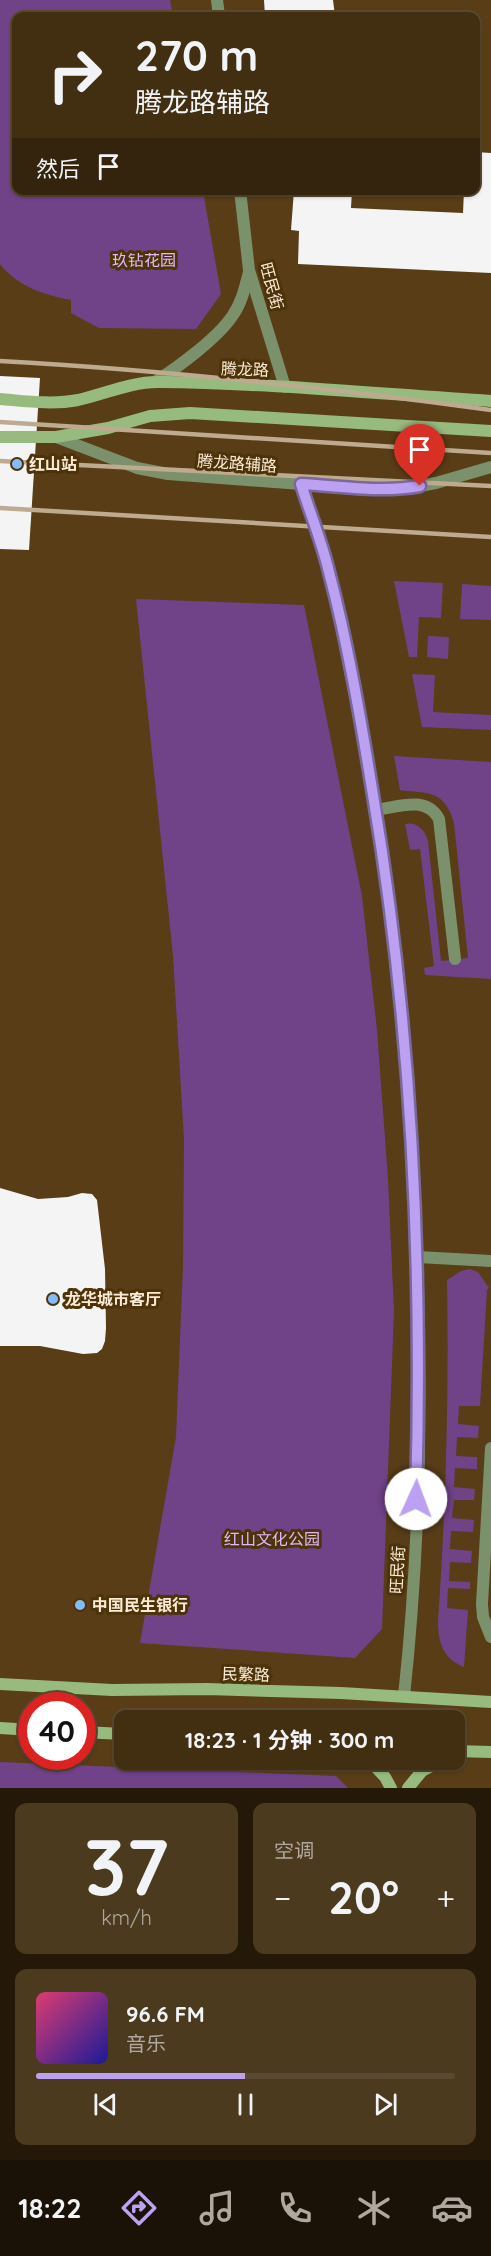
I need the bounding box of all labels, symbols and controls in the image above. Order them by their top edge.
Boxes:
text: 270 m [135,29,258,82]
icon: right [36,36,114,114]
text: 腾龙路辅路 [135,85,270,119]
icon: arrive [92,150,125,183]
text: 然后 [36,155,80,183]
park label: 玖钻花园 [112,250,176,270]
street label: 旺民街 [256,260,288,312]
street label: 腾龙路 [221,358,269,380]
pin [394,424,445,486]
icon: arrive [403,433,436,466]
street label: 腾龙路辅路 [196,450,278,476]
place label: 红山站 [29,454,77,474]
marker: 红山站 [10,457,24,471]
place label: 龙华城市客厅 [65,1289,161,1309]
marker: 龙华城市客厅 [46,1292,60,1306]
position arrow [384,1467,448,1531]
park label: 红山文化公园 [224,1529,320,1549]
street label: 旺民街 [386,1546,408,1594]
place label: 中国民生银行 [92,1595,188,1615]
marker: 中国民生银行 [73,1598,87,1612]
street label: 民繁路 [222,1663,270,1685]
speed limit sign: 40 [18,1692,96,1770]
text: 18:23 · 1 分钟 · 300 m [185,1726,394,1754]
text: 37 [84,1817,169,1915]
text: 空调 [274,1838,314,1863]
text: 20° [328,1869,399,1925]
text: − [274,1877,291,1918]
text: + [436,1877,455,1918]
text: km/h [101,1905,152,1930]
text: 96.6 FM [126,2000,205,2028]
text: 音乐 [126,2031,166,2056]
icon: previous [89,2088,122,2121]
icon: pause [229,2088,262,2121]
icon: next [369,2088,402,2121]
icon: directions [118,2187,160,2229]
icon: music [196,2187,238,2229]
icon: phone [274,2187,316,2229]
icon: climate [353,2187,395,2229]
icon: car [431,2187,473,2229]
text: 18:22 [18,2191,82,2225]

